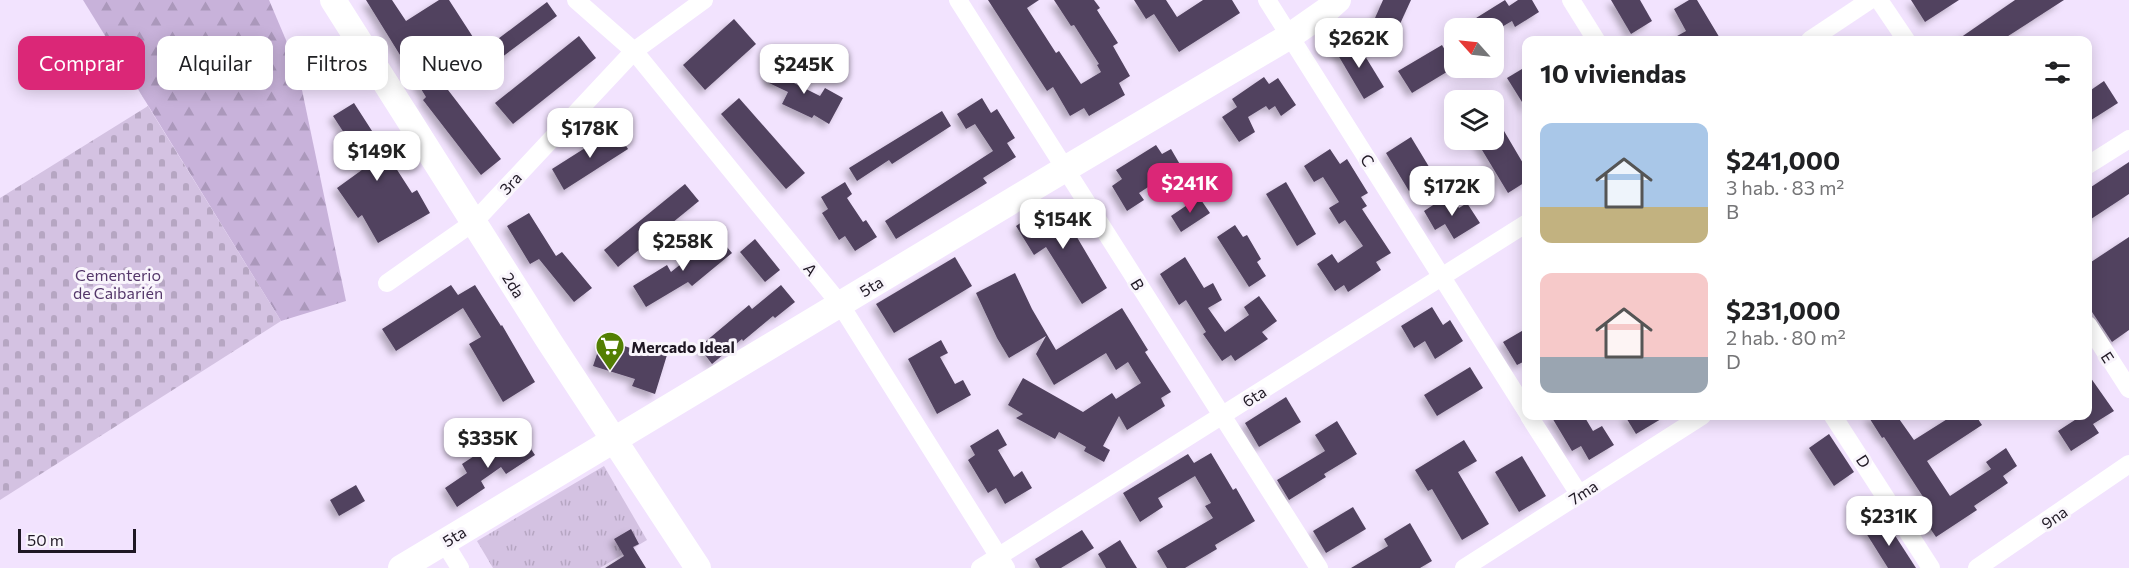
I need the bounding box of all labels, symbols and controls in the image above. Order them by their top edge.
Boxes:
pin: $262K [1317,18,1401,69]
north arrow [1444,18,1504,78]
map controls [1444,18,1504,150]
text: $262K [1329,25,1389,49]
chip: Comprar [18,36,145,90]
chip: Alquilar [157,36,273,90]
chip: Filtros [285,36,388,90]
chip: Nuevo [400,36,504,90]
pin: $245K [762,44,846,95]
text: $245K [774,51,834,75]
icon: filters [2041,56,2074,89]
text: 10 viviendas [1540,57,1686,88]
button: layers [1444,90,1504,150]
pin: $178K [548,108,632,159]
text: $178K [561,115,619,139]
pin: $149K [335,131,419,182]
text: $149K [347,138,407,162]
text: $241,000 [1726,144,1840,175]
icon: home [1588,147,1660,219]
street label: C [1357,150,1379,170]
pin: $241K [1148,163,1232,214]
pin: $172K [1410,166,1494,217]
street label: 3ra [495,168,525,198]
text: $241K [1161,170,1219,194]
text: $172K [1424,173,1480,197]
text: 3 hab. · 83 m² [1726,175,1844,199]
pin: $154K [1021,199,1105,250]
text: B [1726,199,1739,223]
text: $154K [1034,206,1092,230]
pin: $258K [641,221,725,272]
text: $258K [653,228,713,252]
street label: A [800,259,822,279]
park label: Cementerio de Caibarién [73,265,163,302]
street label: 2da [499,269,529,301]
street label: 5ta [856,272,886,300]
street label: B [1127,275,1149,293]
text: $231,000 [1726,294,1841,325]
icon: home [1588,297,1660,369]
text: 2 hab. · 80 m² [1726,325,1846,349]
supermarket icon: Mercado Ideal [594,330,626,372]
place label: Mercado Ideal [631,337,735,356]
street label: E [2097,348,2119,366]
text: D [1726,349,1741,373]
street label: 6ta [1239,381,1269,411]
pin: $335K [446,418,530,469]
text: $335K [458,425,518,449]
street label: D [1853,451,1875,471]
street label: 7ma [1565,476,1601,508]
pin: $231K [1847,496,1931,547]
street label: 9na [2037,502,2071,532]
text: $231K [1860,503,1918,527]
street label: 5ta [439,522,469,550]
scale bar [18,526,136,554]
text: 50 m [27,530,64,549]

